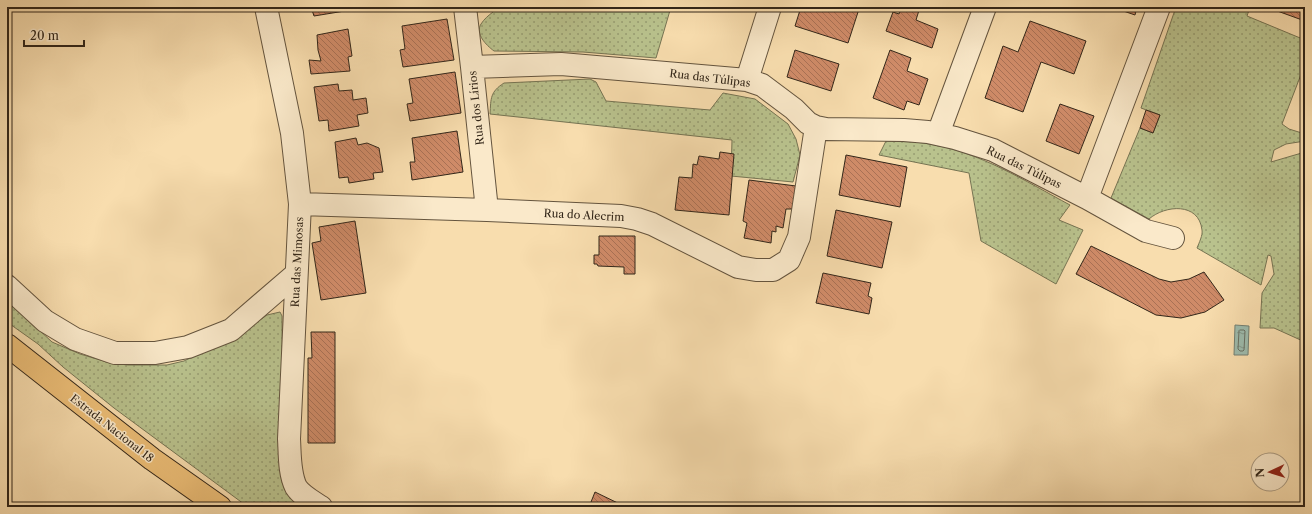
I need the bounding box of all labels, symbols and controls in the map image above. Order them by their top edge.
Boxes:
scale bar [24,22,84,48]
text: 20 m [30,28,59,43]
street label: Rua das Túlipas [669,66,752,90]
street label: Rua dos Lírios [465,70,487,146]
street label: Rua das Túlipas [984,143,1064,191]
street label: Rua do Alecrim [543,206,626,224]
street label: Rua das Mimosas [288,216,306,308]
street label: Estrada Nacional 18 [67,391,157,465]
north arrow [1250,452,1290,492]
text: N [1253,467,1267,478]

